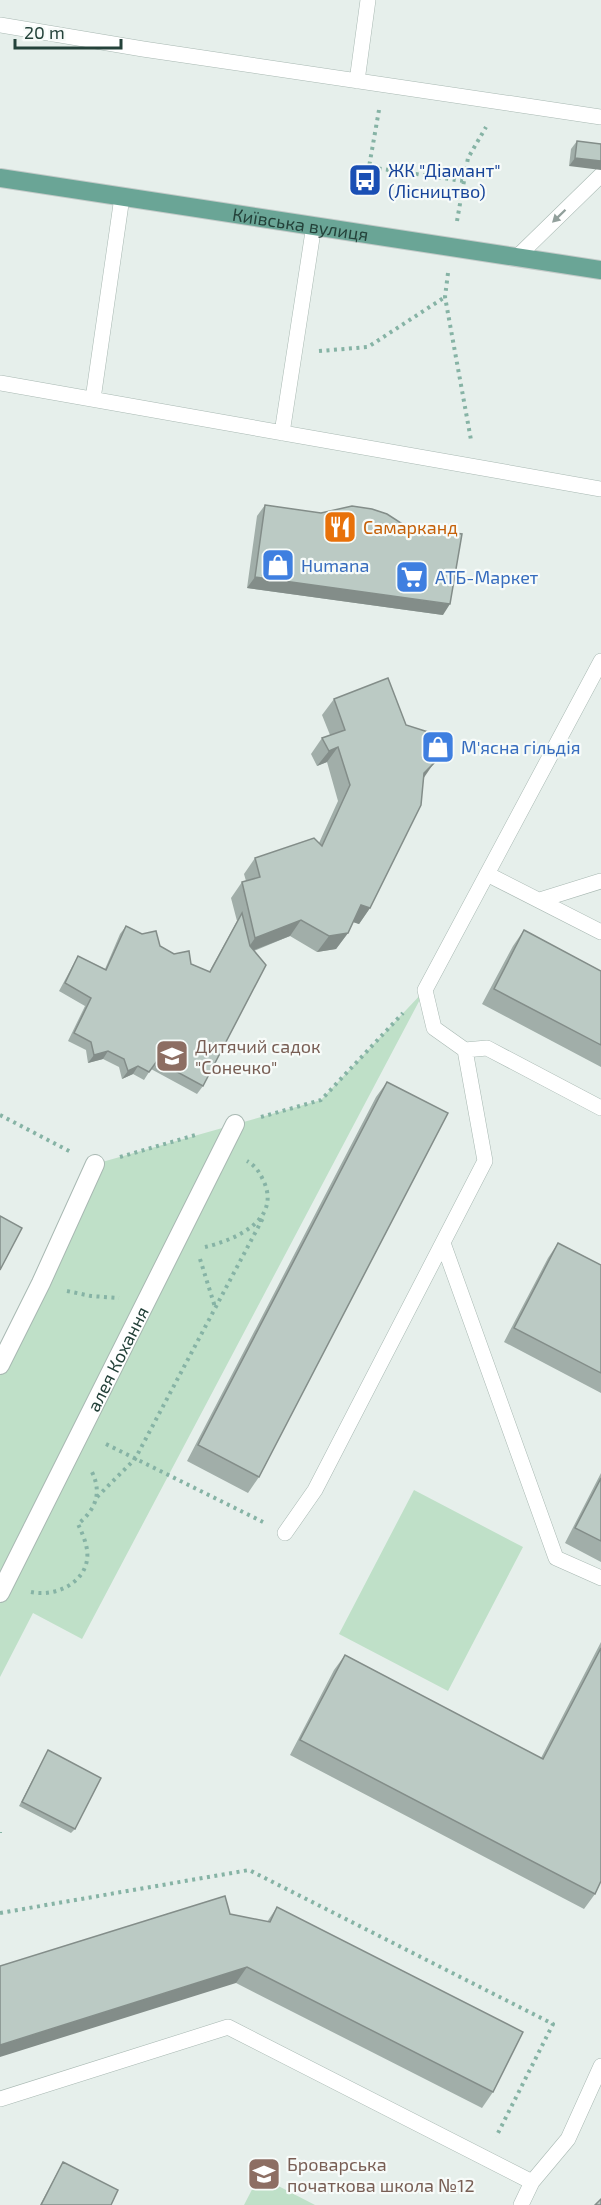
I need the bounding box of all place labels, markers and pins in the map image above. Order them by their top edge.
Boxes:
place label: ЖК "Діамант" (Лісництво) [388,159,501,202]
bus stop icon: ЖК "Діамант" (Лісництво) [347,162,383,198]
restaurant icon: Самарканд [322,509,358,545]
place label: Самарканд [363,516,458,538]
shop icon: Humana [260,547,296,583]
place label: Humana [301,554,369,576]
supermarket icon: АТБ-Маркет [394,559,430,595]
place label: АТБ-Маркет [435,566,539,588]
shop icon: М'ясна гільдія [420,729,456,765]
place label: М'ясна гільдія [461,736,580,758]
place label: Дитячий садок "Сонечко" [195,1035,321,1078]
school or university icon: Дитячий садок "Сонечко" [154,1038,190,1074]
place label: Броварська початкова школа №12 [287,2153,475,2196]
school or university icon: Броварська початкова школа №12 [246,2156,282,2192]

